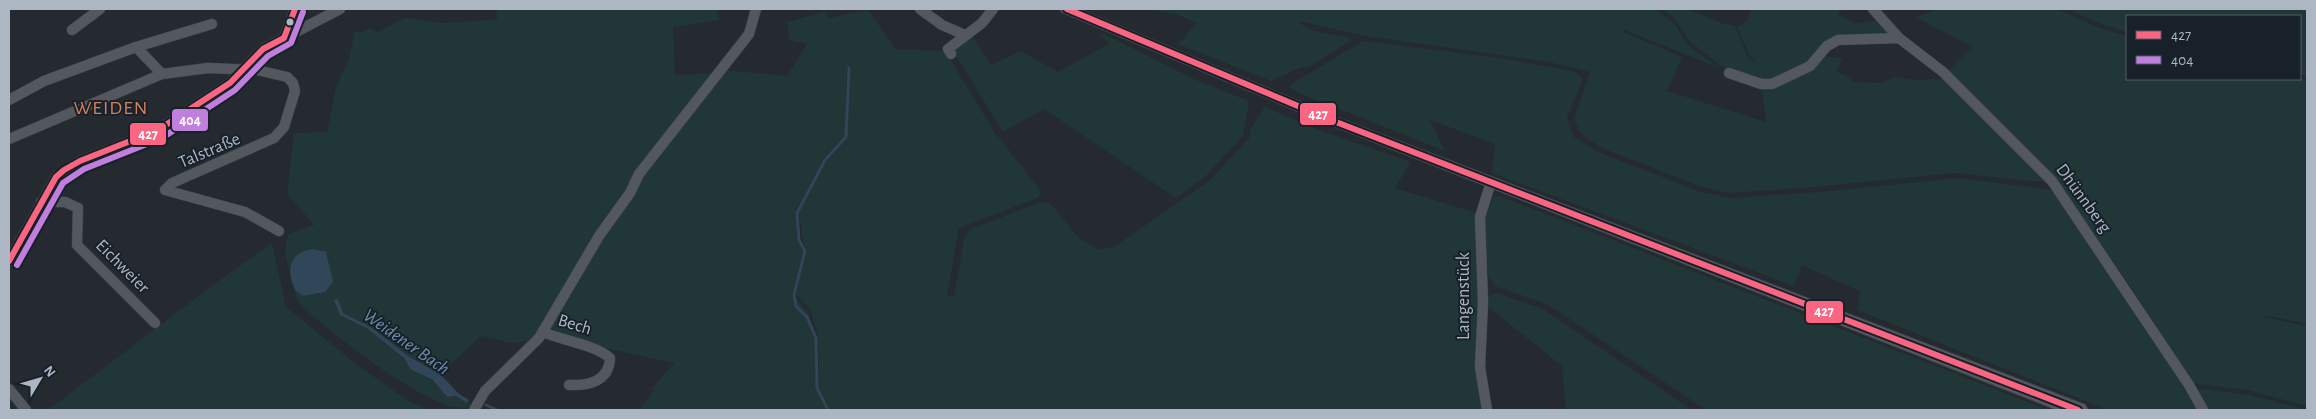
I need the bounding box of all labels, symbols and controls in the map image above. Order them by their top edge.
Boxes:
legend [2126,15,2301,80]
unlabelled marker [285,17,295,27]
text: 427 [2171,28,2191,43]
text: 404 [2171,53,2193,68]
district label: WEIDEN [73,98,149,118]
line badge: 427 [1299,102,1337,126]
line badge: 404 [171,108,209,132]
text: 427 [1308,108,1328,122]
text: 404 [179,114,201,128]
line badge: 427 [129,122,167,146]
text: 427 [138,128,158,142]
street label: Talstraße [176,130,243,172]
street label: Dhünnberg [2052,161,2114,237]
street label: Eichweier [92,236,153,297]
street label: Langenstück [1455,251,1473,340]
line badge: 427 [1805,300,1844,324]
text: 427 [1814,305,1834,319]
water label: Weidener Bach [360,306,453,379]
street label: Bech [556,311,594,339]
north arrow [15,354,65,404]
text: N [41,363,58,380]

